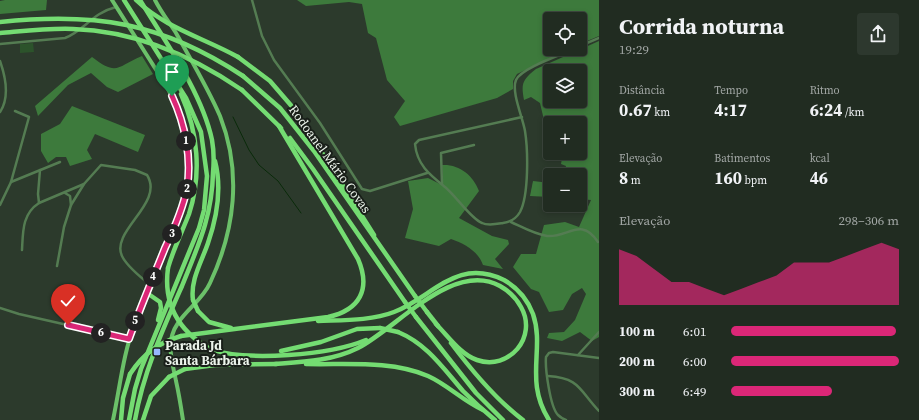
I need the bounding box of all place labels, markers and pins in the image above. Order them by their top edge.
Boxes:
pin [155,55,189,96]
pin: 1 [176,131,196,151]
pin: 2 [177,179,197,199]
pin: 3 [162,224,182,244]
pin: 4 [143,267,163,287]
pin [51,284,85,325]
pin: 5 [125,311,145,331]
pin: 6 [91,323,111,343]
place label: Parada Jd Santa Bárbara [165,337,250,369]
marker: Parada Jd Santa Bárbara [152,347,162,357]

